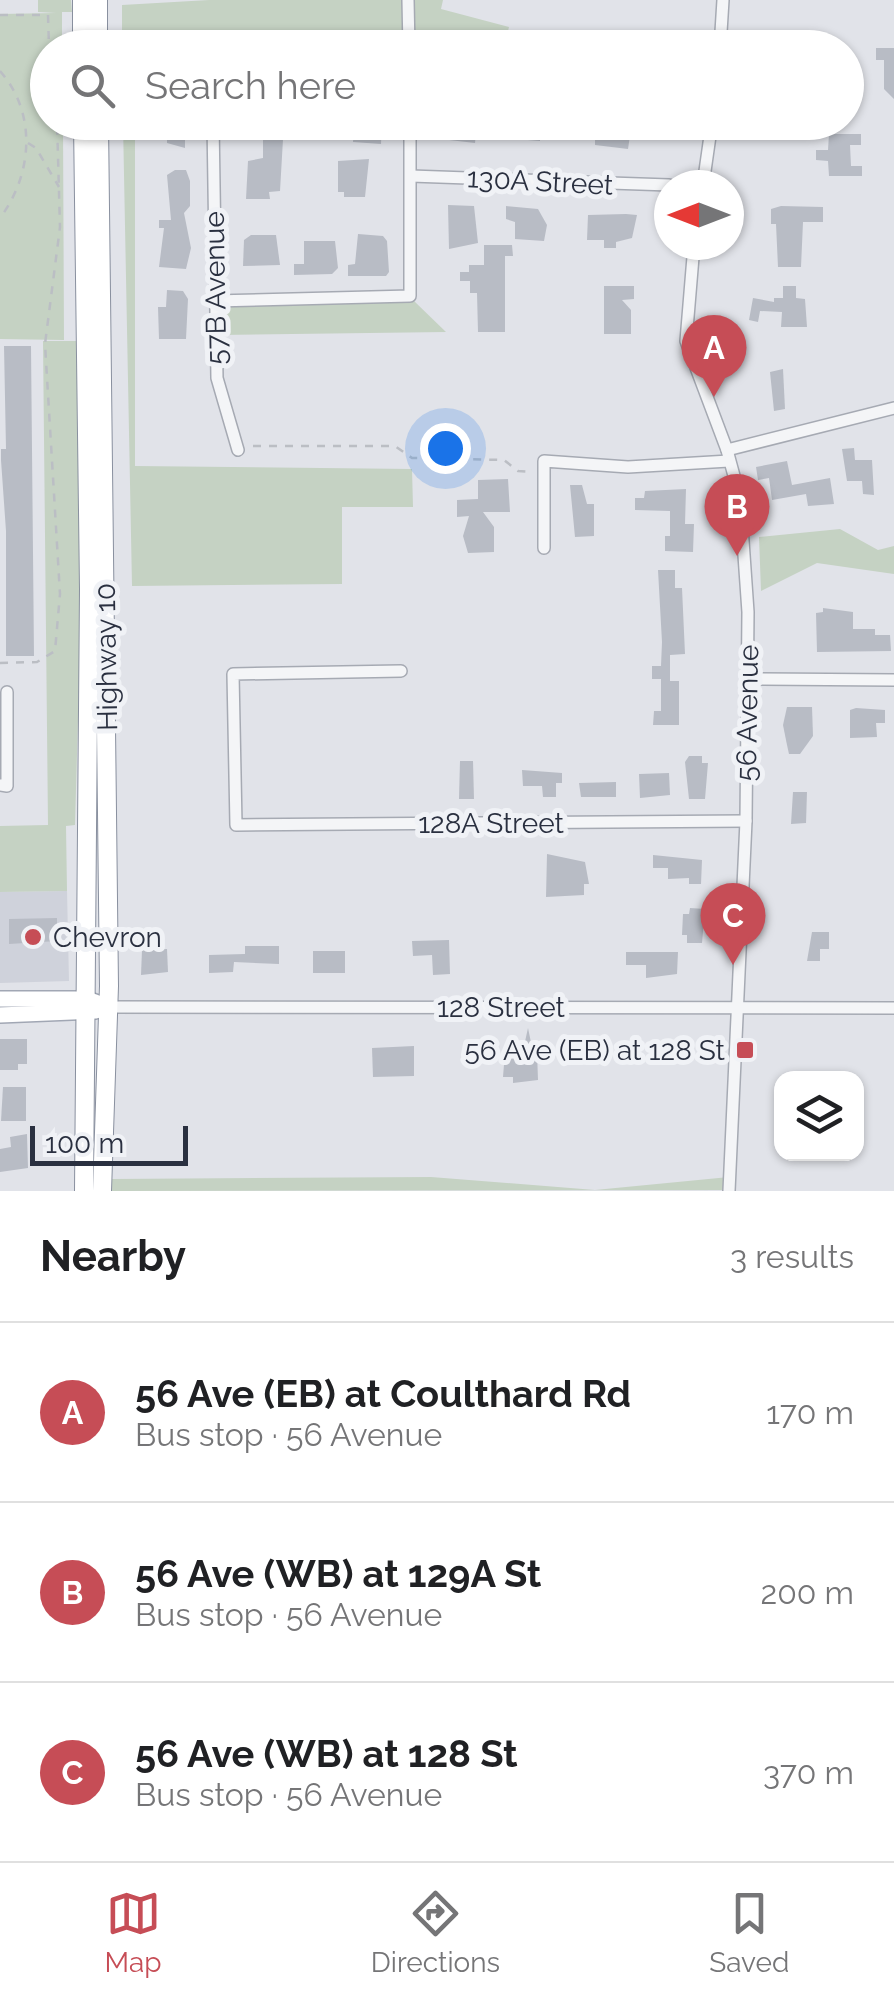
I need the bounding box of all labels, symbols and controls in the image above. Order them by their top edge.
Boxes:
search box [30,30,864,140]
icon: search [65,58,120,113]
text: Search here [145,63,356,108]
street label: 130A Street [466,161,615,202]
north arrow [654,170,744,260]
street label: 57B Avenue [198,211,233,365]
pin: A [682,314,746,397]
your location [420,423,471,474]
pin: B [704,474,770,556]
street label: Highway 10 [89,583,124,731]
street label: 56 Avenue [730,644,765,782]
street label: 128A Street [418,807,564,840]
pin: C [700,882,766,965]
place label: Chevron [53,921,162,954]
marker: Chevron [22,926,44,948]
street label: 128 Street [437,991,566,1024]
place label: 56 Ave (EB) at 128 St [465,1034,726,1067]
marker: 56 Ave (EB) at 128 St [734,1039,756,1061]
map controls [774,1071,864,1161]
button: layers [774,1071,864,1161]
scale bar [30,1121,188,1166]
text: 100 m [45,1127,124,1160]
text: Nearby [40,1232,186,1281]
text: 3 results [730,1238,854,1275]
text: 56 Ave (EB) at Coulthard Rd [135,1371,631,1416]
text: A [62,1394,83,1431]
text: 170 m [766,1394,854,1431]
text: Bus stop · 56 Avenue [135,1416,442,1453]
text: 56 Ave (WB) at 129A St [135,1551,541,1596]
text: B [62,1574,83,1611]
text: 200 m [761,1574,854,1611]
text: Bus stop · 56 Avenue [135,1596,442,1633]
text: 56 Ave (WB) at 128 St [135,1731,518,1776]
text: C [62,1754,83,1791]
text: 370 m [763,1754,854,1791]
text: Bus stop · 56 Avenue [135,1776,442,1813]
tab: Map [105,1886,162,1979]
tab: Directions [371,1886,500,1979]
tab: Saved [709,1886,789,1979]

